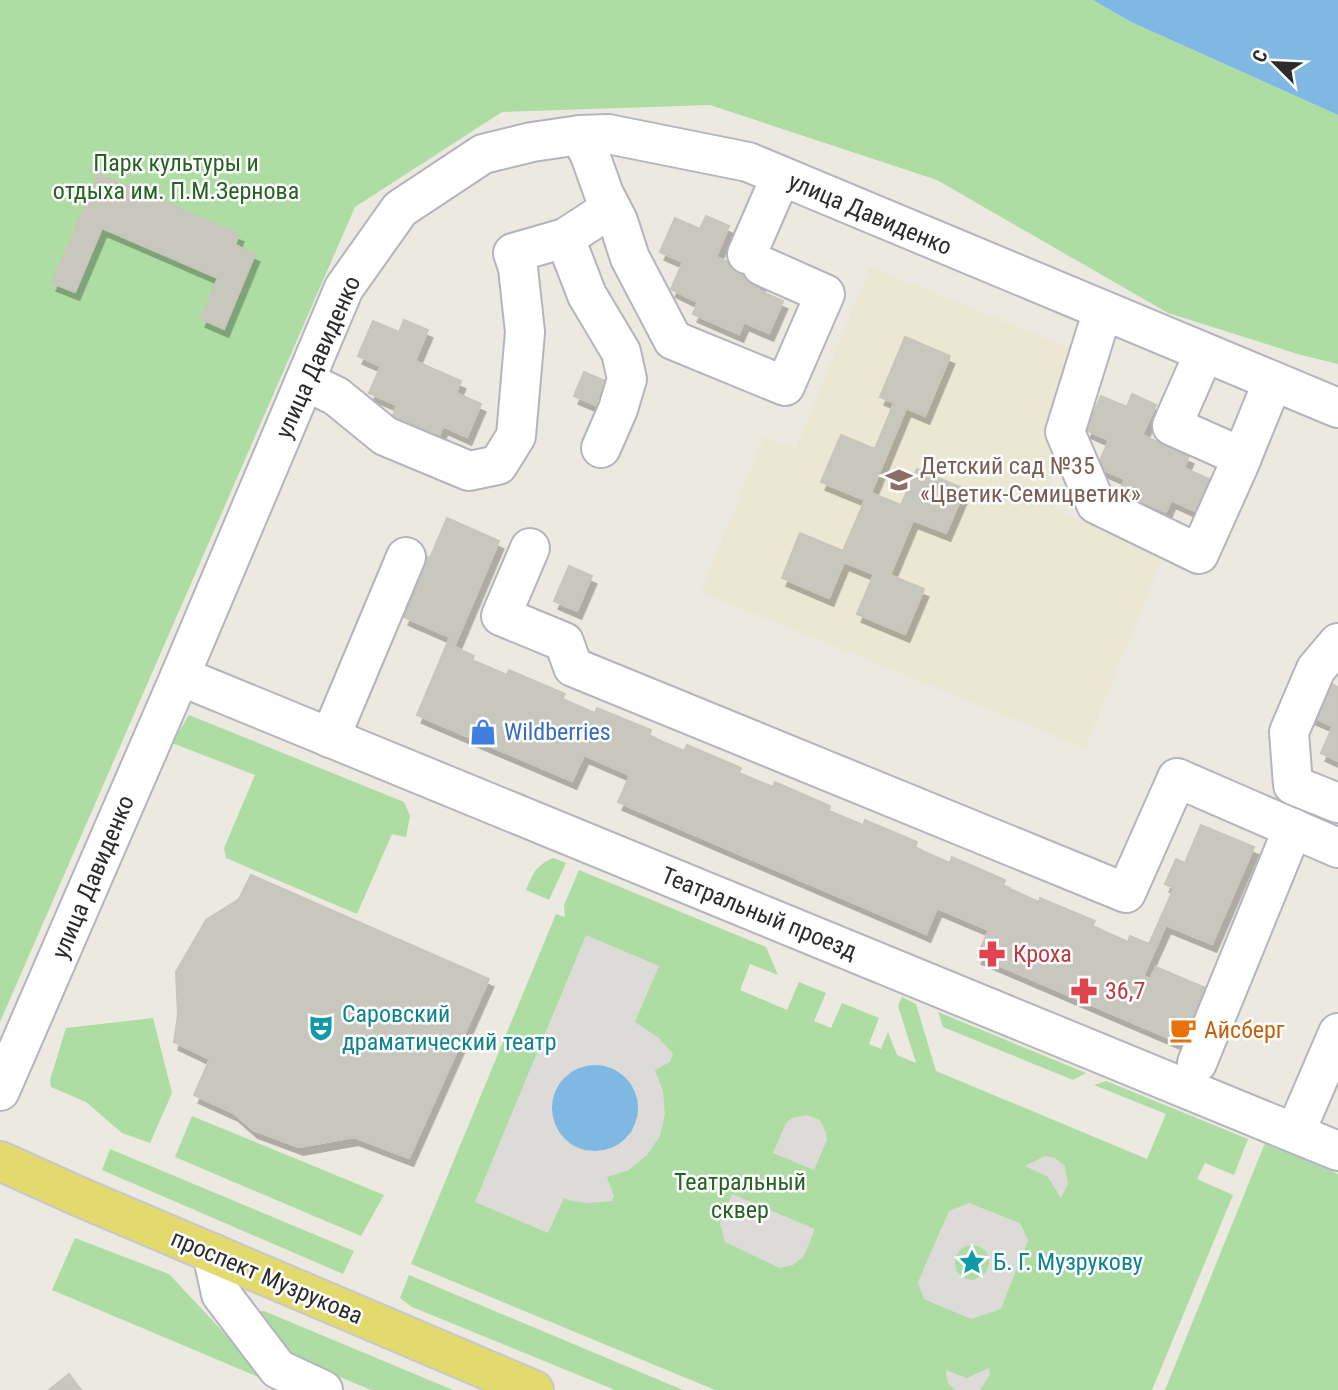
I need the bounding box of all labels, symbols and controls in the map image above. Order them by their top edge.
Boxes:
north arrow [1240,28,1310,98]
text: С [1247,47,1273,66]
park label: Парк культуры и отдыха им. П.М.Зернова [53,149,299,205]
street label: улица Давиденко [784,167,956,261]
street label: улица Давиденко [270,271,366,443]
place label: Детский сад №35 «Цветик-Семицветик» [920,452,1141,508]
school or university icon: Детский сад №35 «Цветик-Семицветик» [884,465,914,495]
shop icon: Wildberries [468,717,498,747]
place label: Wildberries [504,718,611,746]
street label: улица Давиденко [46,791,140,963]
street label: Театральный проезд [657,861,861,965]
pharmacy icon: Кроха [977,939,1007,969]
place label: Кроха [1013,940,1072,968]
pharmacy icon: 36,7 [1069,976,1099,1006]
place label: 36,7 [1105,977,1145,1005]
place label: Саровский драматический театр [342,1000,557,1056]
theatre icon: Саровский драматический театр [306,1013,336,1043]
cafe icon: Айсберг [1168,1015,1198,1045]
place label: Айсберг [1204,1016,1285,1044]
park label: Театральный сквер [674,1168,806,1224]
street label: проспект Музрукова [167,1224,367,1330]
place icon: Б. Г. Музрукову [957,1247,987,1277]
place label: Б. Г. Музрукову [993,1248,1143,1276]

